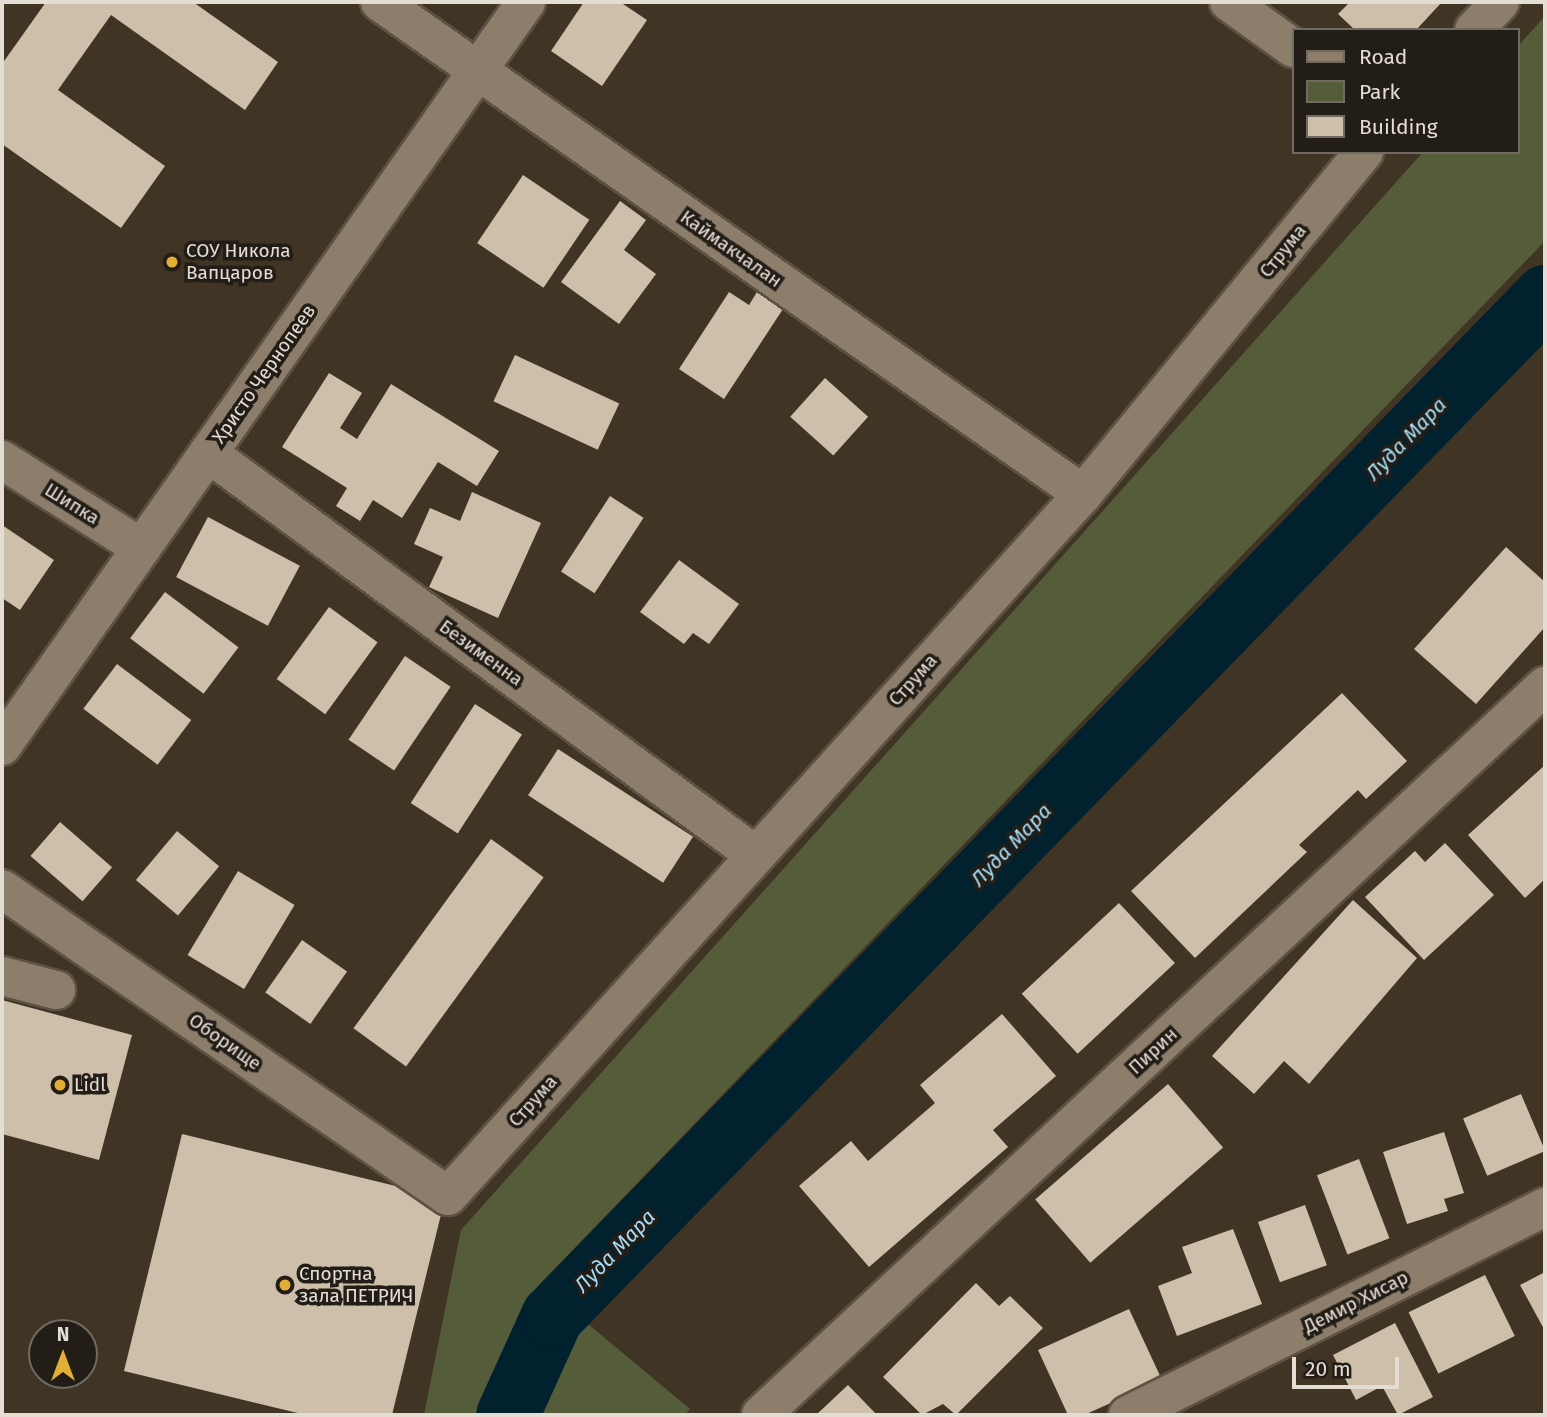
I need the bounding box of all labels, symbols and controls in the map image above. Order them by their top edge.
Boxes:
legend [1292,28,1519,154]
text: Road [1359,44,1407,70]
text: Park [1359,79,1400,105]
text: Building [1359,114,1438,140]
street label: Каймакчалан [676,206,786,292]
street label: Струма [1255,220,1311,282]
place label: СОУ Никола Вапцаров [186,240,291,284]
marker: СОУ Никола Вапцаров [164,254,180,270]
street label: Христо Чернопеев [207,300,321,448]
water label: Луда Мара [1360,392,1452,486]
street label: Шипка [40,478,104,530]
street label: Безименна [435,615,527,691]
street label: Струма [884,649,942,711]
water label: Луда Мара [965,798,1057,892]
street label: Оборище [184,1009,266,1075]
street label: Пирин [1124,1023,1182,1079]
street label: Струма [504,1070,562,1132]
place label: Lidl [74,1074,106,1096]
marker: Lidl [52,1077,68,1093]
water label: Луда Мара [569,1204,661,1298]
place label: Спортна зала ПЕТРИЧ [299,1263,413,1307]
street label: Демир Хисар [1300,1266,1412,1338]
marker: Спортна зала ПЕТРИЧ [277,1277,293,1293]
north arrow [28,1319,98,1389]
text: N [57,1323,69,1346]
scale bar [1295,1344,1402,1388]
text: 20 m [1305,1356,1351,1382]

